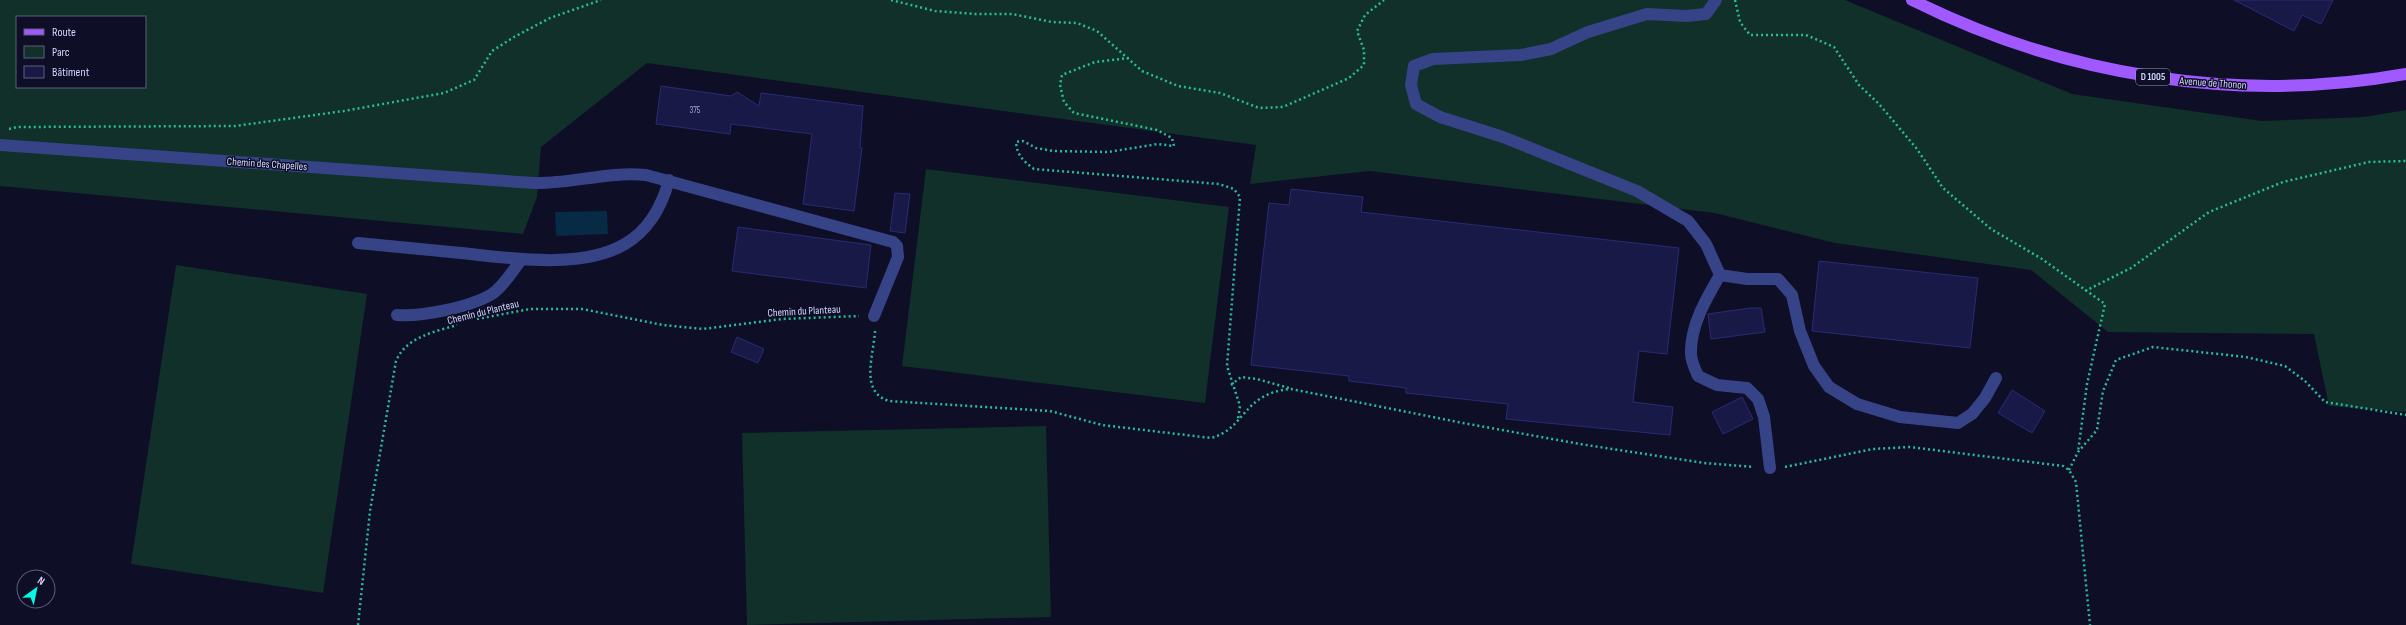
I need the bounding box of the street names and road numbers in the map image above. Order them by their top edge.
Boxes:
road number: D 1005 [2136,69,2170,85]
street label: Avenue de Thonon [2178,74,2247,92]
street label: Chemin des Chapelles [226,155,308,173]
street label: Chemin du Planteau [446,297,520,327]
street label: Chemin du Planteau [767,303,841,319]

